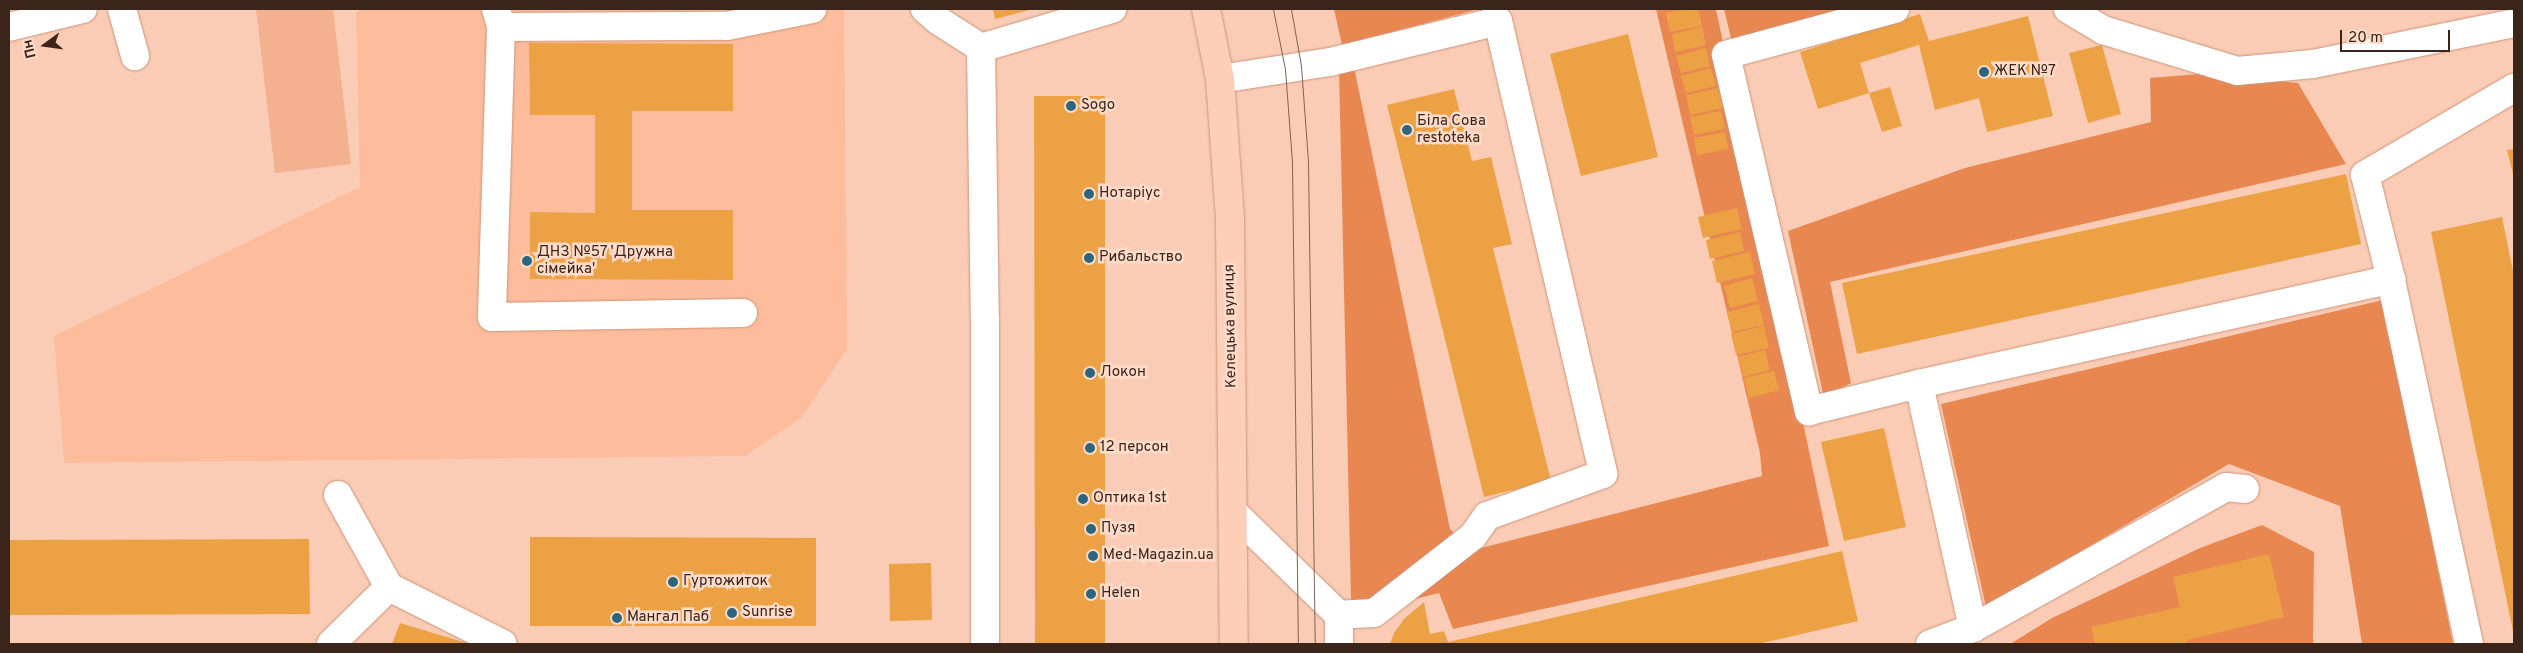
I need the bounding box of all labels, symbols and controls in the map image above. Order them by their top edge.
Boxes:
north arrow [20,20,70,70]
scale bar [2343,20,2453,52]
text: 20 m [2348,29,2383,48]
text: Пн [19,38,40,60]
place label: ЖЕК №7 [1994,63,2056,81]
marker: ЖЕК №7 [1978,66,1990,78]
place label: Sogo [1081,97,1115,115]
marker: Sogo [1065,100,1077,112]
place label: Біла Сова restoteka [1417,112,1486,147]
marker: Біла Сова restoteka [1401,124,1413,136]
place label: Нотаріус [1099,185,1160,203]
marker: Нотаріус [1083,188,1095,200]
place label: ДНЗ №57 'Дружна сімейка' [537,243,673,278]
place label: Рибальство [1099,249,1183,267]
marker: Рибальство [1083,252,1095,264]
marker: ДНЗ №57 'Дружна сімейка' [521,255,533,267]
street label: Келецька вулиця [1221,264,1241,388]
place label: Локон [1100,364,1146,382]
marker: Локон [1084,367,1096,379]
place label: 12 персон [1100,439,1169,457]
marker: 12 персон [1084,442,1096,454]
place label: Оптика 1st [1093,490,1166,508]
marker: Оптика 1st [1077,493,1089,505]
place label: Пузя [1101,520,1135,538]
marker: Пузя [1085,523,1097,535]
place label: Med-Magazin.ua [1103,547,1214,565]
marker: Med-Magazin.ua [1087,550,1099,562]
place label: Гуртожиток [683,573,768,591]
marker: Гуртожиток [667,576,679,588]
place label: Helen [1101,585,1140,603]
marker: Helen [1085,588,1097,600]
place label: Sunrise [742,604,793,622]
marker: Sunrise [726,607,738,619]
place label: Мангал Паб [627,609,709,627]
marker: Мангал Паб [611,612,623,624]

